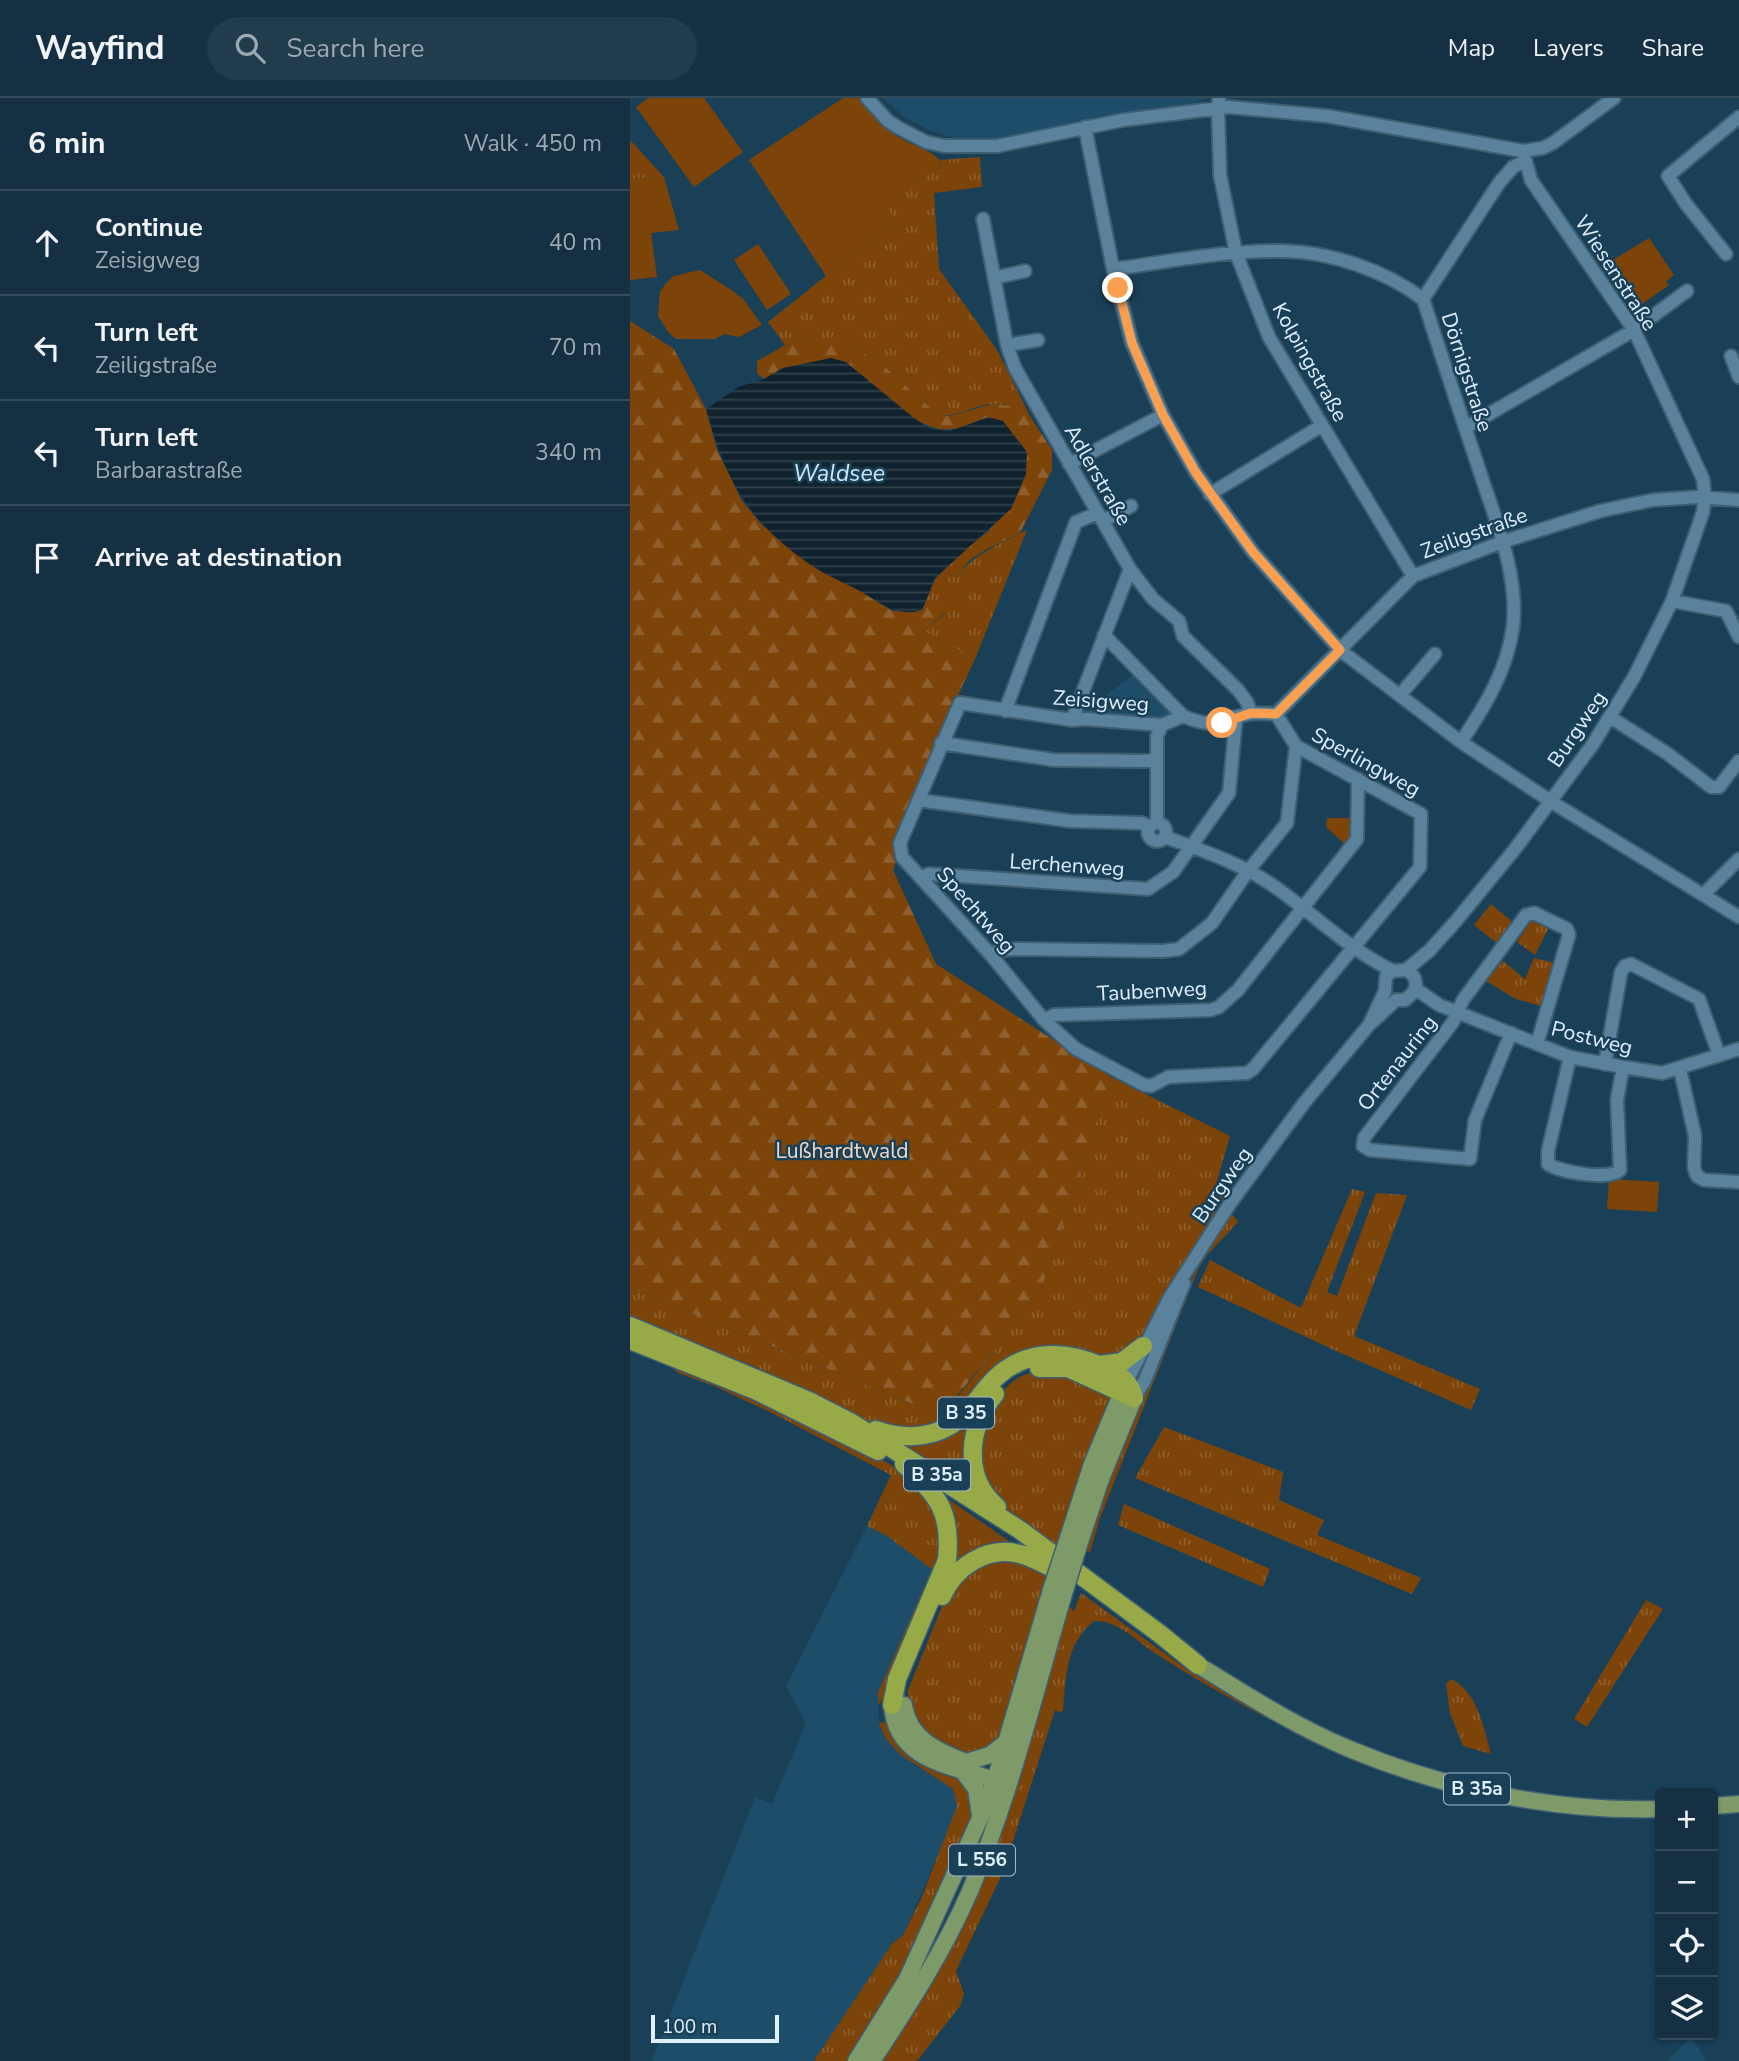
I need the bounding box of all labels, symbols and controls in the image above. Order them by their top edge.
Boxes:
search box [207,17,697,80]
text: Wayfind [35,26,165,71]
icon: search [231,29,269,67]
text: Search here [287,31,424,66]
text: Map [1448,32,1495,64]
text: Layers [1533,32,1604,64]
text: Share [1642,32,1704,64]
text: 6 min [28,123,106,164]
text: Walk · 450 m [463,128,602,159]
text: Continue [95,210,203,245]
street label: Wiesenstraße [1568,210,1664,336]
icon: ahead [28,224,66,262]
text: 40 m [549,227,602,258]
text: Zeisigweg [95,245,201,276]
route end [1102,272,1133,303]
street label: Kolpingstraße [1266,297,1354,427]
street label: Dörnigstraße [1435,309,1499,435]
text: Turn left [95,315,198,350]
icon: left [28,329,66,367]
text: 70 m [549,332,602,363]
text: Zeiligstraße [95,350,217,381]
street label: Adlerstraße [1058,419,1138,531]
text: Turn left [95,420,198,455]
icon: left [28,434,66,472]
text: 340 m [535,437,602,468]
text: Barbarastraße [95,455,243,486]
water label: Waldsee [793,458,885,489]
street label: Zeiligstraße [1417,501,1531,565]
icon: arrive [28,539,66,577]
text: Arrive at destination [95,540,342,575]
street label: Zeisigweg [1052,684,1150,718]
street label: Burgweg [1541,685,1613,773]
route start [1206,707,1237,738]
street label: Sperlingweg [1307,721,1425,803]
street label: Lerchenweg [1008,847,1126,883]
street label: Spechtweg [931,861,1021,959]
street label: Taubenweg [1096,974,1208,1008]
street label: Ortenauring [1351,1009,1443,1117]
street label: Postweg [1548,1014,1636,1062]
park label: Lußhardtwald [776,1137,909,1165]
street label: Burgweg [1186,1141,1258,1229]
road number: B 35 [938,1398,994,1428]
road number: B 35a [904,1460,970,1490]
road number: B 35a [1444,1774,1510,1805]
map controls [1655,1788,1718,2040]
button: + [1655,1788,1718,1851]
road number: L 556 [949,1844,1015,1876]
button: − [1655,1851,1718,1914]
button: locate [1655,1914,1718,1977]
button: layers [1655,1977,1718,2040]
scale bar [651,2012,779,2044]
text: 100 m [662,2014,717,2040]

